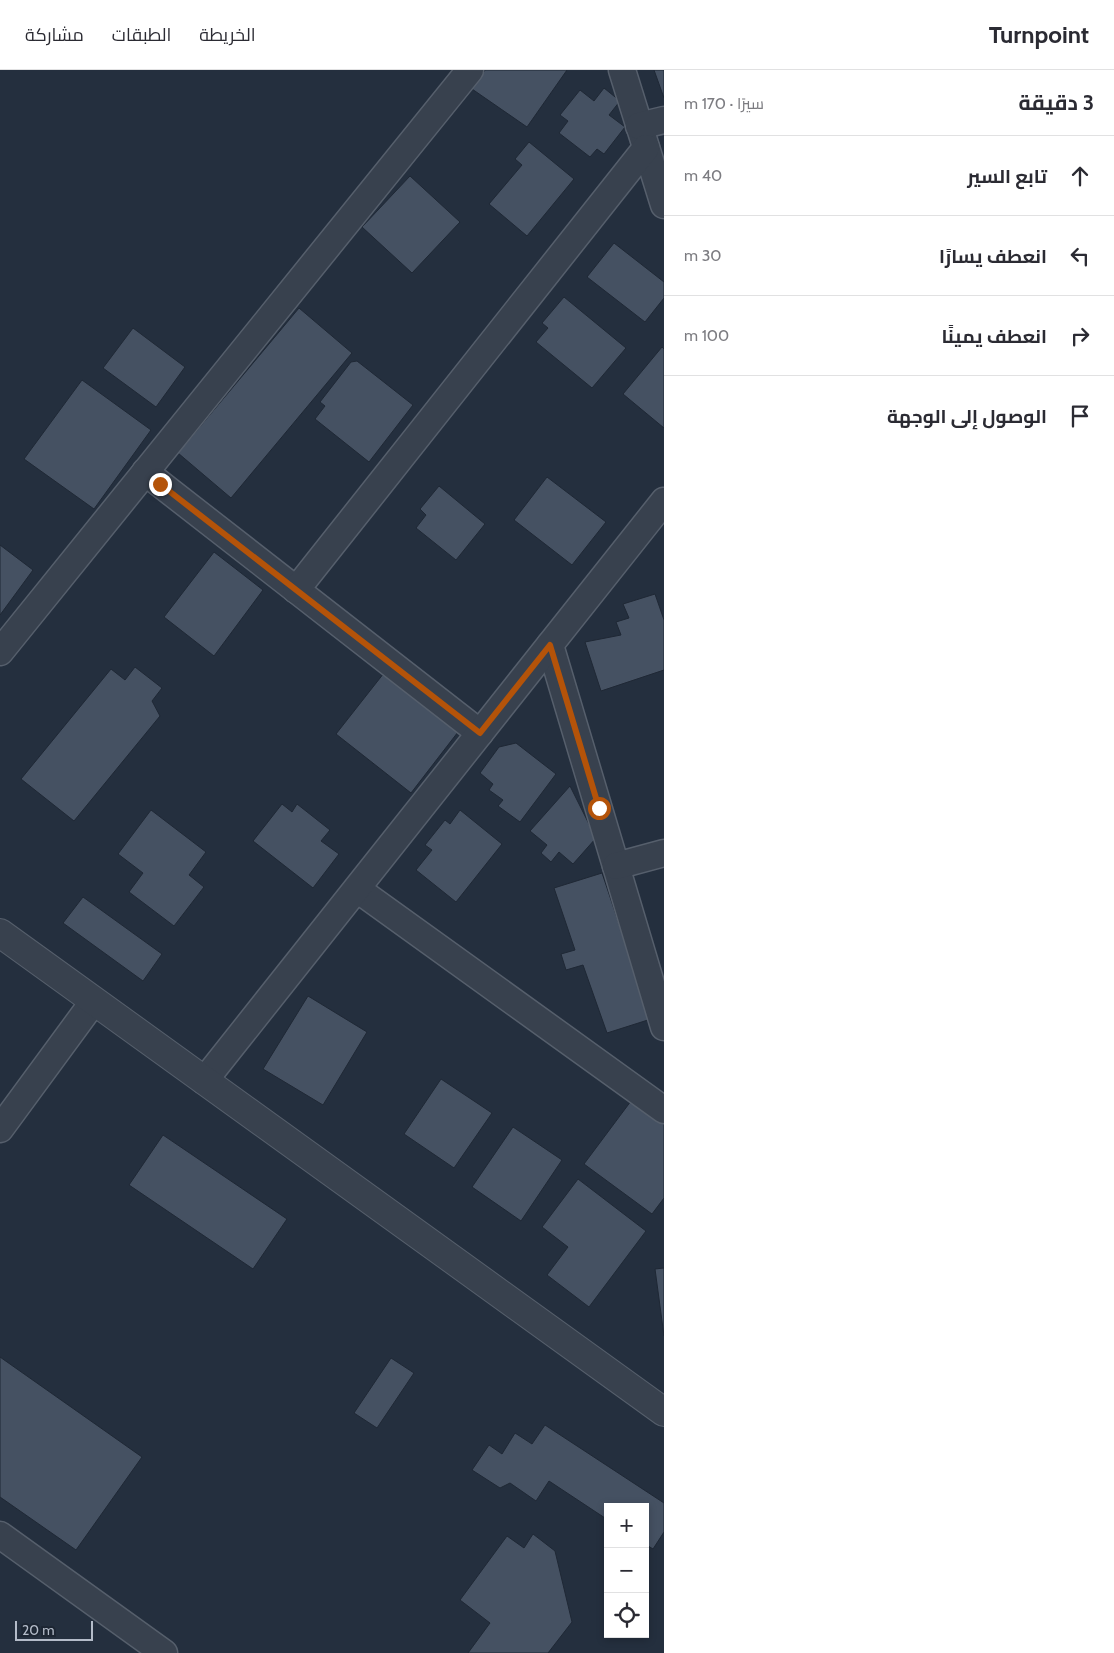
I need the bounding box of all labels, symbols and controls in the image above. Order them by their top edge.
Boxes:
text: Turnpoint [989,20,1089,49]
text: مشاركة [25,24,84,46]
text: الطبقات [112,24,171,46]
text: الخريطة [199,24,256,46]
text: 3 دقيقة [1019,90,1094,115]
text: سيرًا · 170 m [684,94,764,113]
icon: ahead [1066,162,1094,190]
text: تابع السير [967,165,1047,188]
text: 40 m [684,166,722,185]
icon: left [1066,242,1094,270]
text: انعطف يسارًا [939,245,1047,268]
text: 30 m [684,246,721,265]
icon: right [1066,322,1094,350]
text: انعطف يمينًا [941,325,1047,348]
text: 100 m [684,326,729,345]
icon: arrive [1066,402,1094,430]
text: الوصول إلى الوجهة [887,405,1047,428]
route end [149,473,172,496]
route start [588,797,611,820]
map controls [604,1503,649,1638]
button: + [604,1503,649,1548]
button: − [604,1548,649,1593]
button: locate [604,1593,649,1638]
scale bar [15,1618,92,1641]
text: 20 m [22,1621,55,1639]

